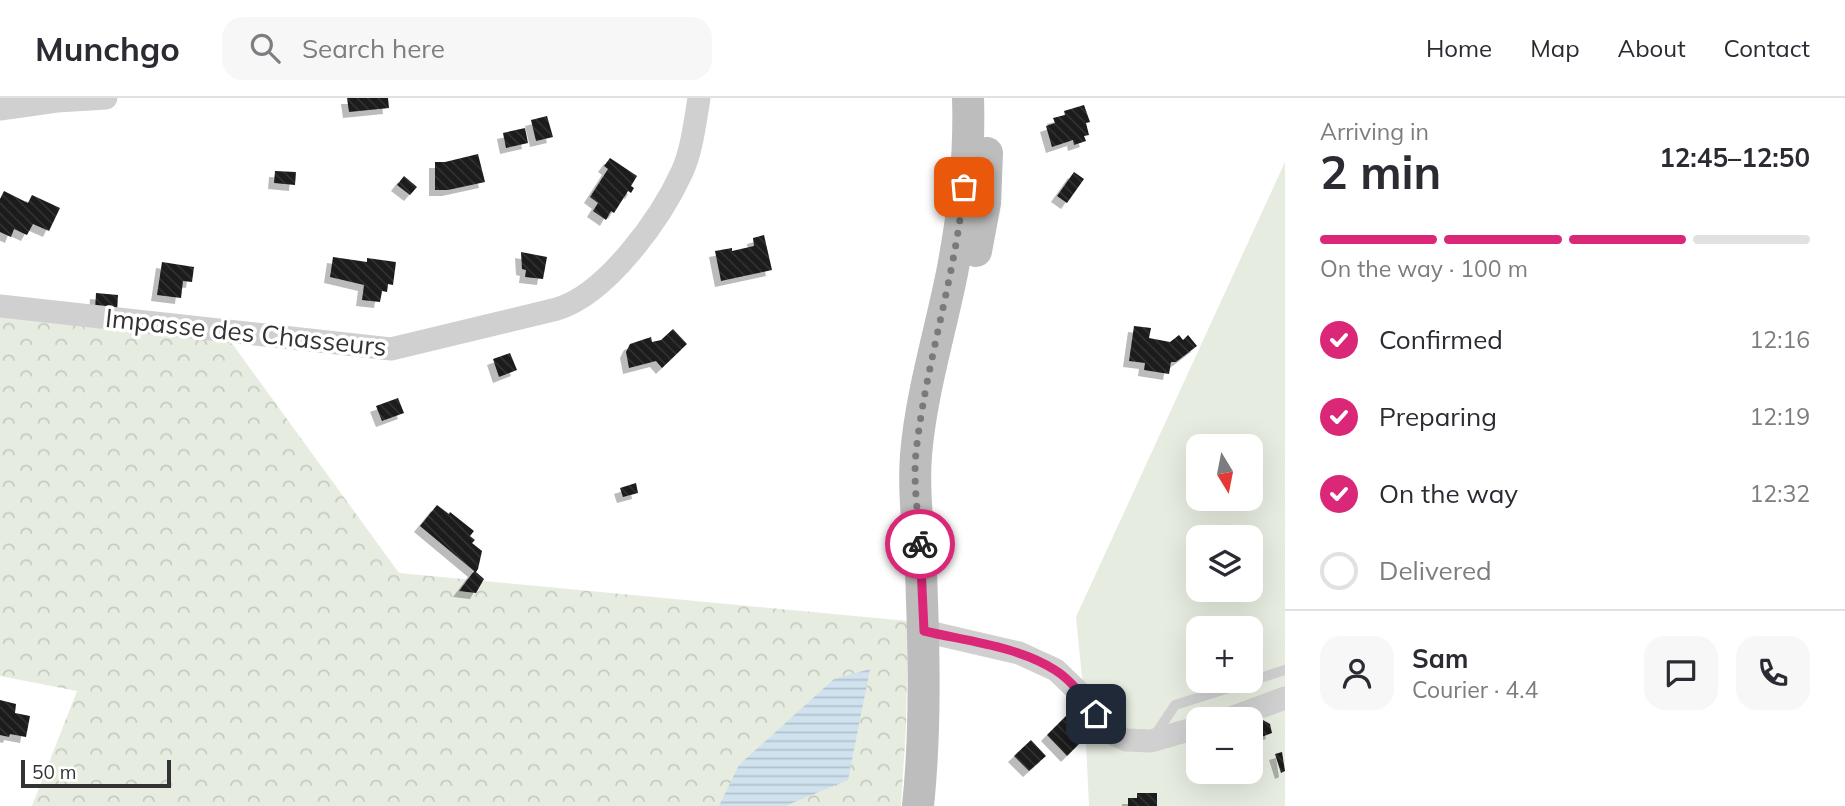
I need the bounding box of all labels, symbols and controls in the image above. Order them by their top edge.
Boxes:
search box [222,17,712,80]
text: Munchgo [35,28,180,69]
icon: search [246,29,284,67]
text: Search here [302,32,445,65]
text: Home [1426,33,1492,63]
text: Map [1530,33,1580,63]
text: About [1618,33,1686,63]
text: Contact [1724,33,1810,63]
text: Arriving in [1320,117,1429,146]
text: 12:45–12:50 [1659,141,1810,174]
text: 2 min [1320,143,1441,201]
pin [934,157,994,217]
icon: bag [945,168,983,206]
text: On the way · 100 m [1320,254,1528,283]
street label: Impasse des Chasseurs [104,301,388,363]
icon: check [1320,321,1358,359]
text: Confirmed [1379,323,1503,356]
text: 12:16 [1750,325,1810,354]
icon: check [1320,398,1358,436]
text: Preparing [1379,400,1497,433]
text: 12:19 [1750,402,1810,431]
north arrow [1186,434,1264,511]
map controls [1186,434,1263,784]
icon: check [1320,475,1358,513]
text: On the way [1379,477,1518,510]
text: 12:32 [1750,479,1810,508]
courier [885,509,955,579]
icon: bike [901,525,939,563]
button: layers [1186,525,1263,602]
text: Delivered [1379,554,1492,587]
button: + [1186,616,1263,693]
button: person [1320,636,1394,710]
button: chat [1644,636,1718,710]
button: phone [1736,636,1810,710]
text: Sam [1412,642,1468,675]
text: Courier · 4.4 [1412,675,1538,704]
pin [1066,684,1126,744]
icon: home [1077,695,1115,733]
button: − [1186,707,1263,784]
scale bar [21,757,172,789]
text: 50 m [32,760,76,784]

